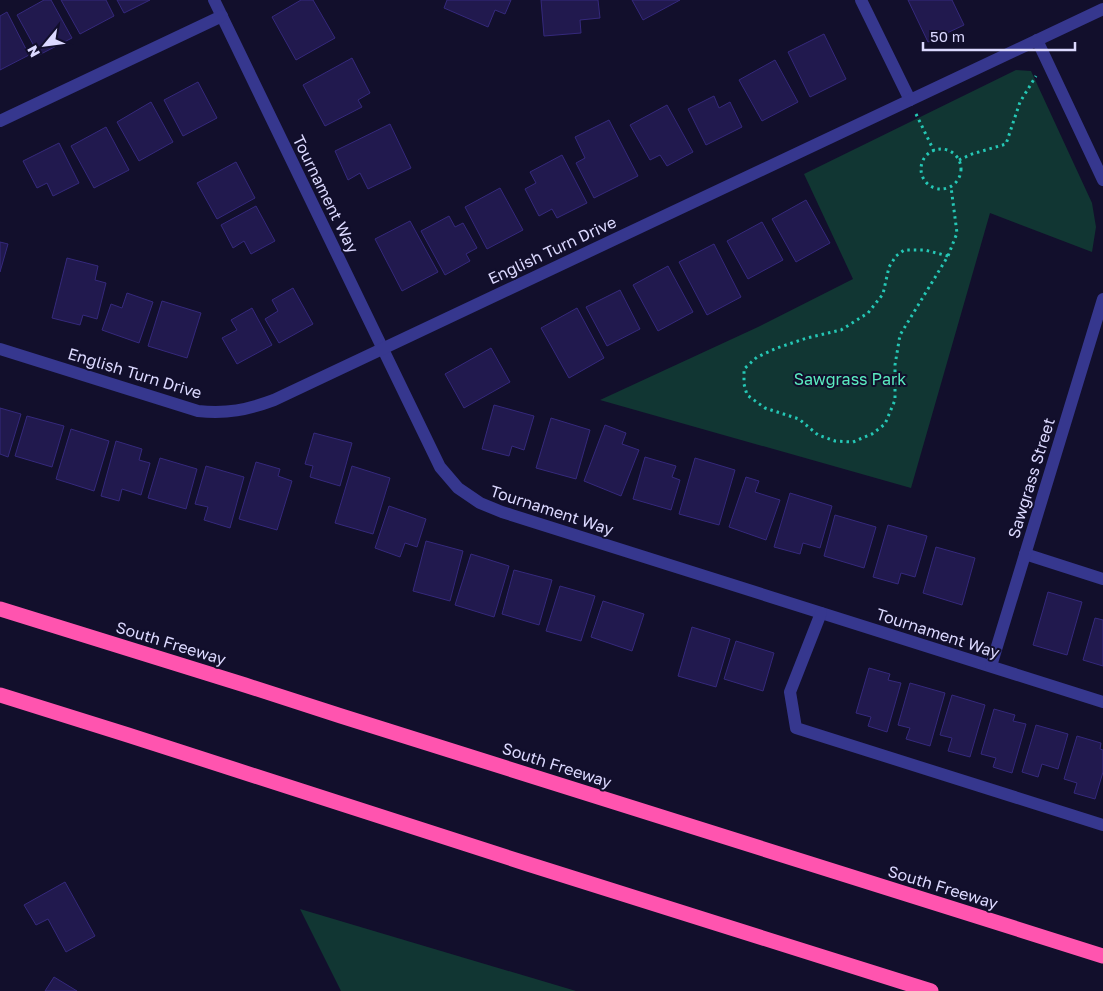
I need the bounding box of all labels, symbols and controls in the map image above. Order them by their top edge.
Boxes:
north arrow [20,20,70,70]
scale bar [923,20,1076,52]
text: 50 m [930,27,965,45]
text: N [23,43,43,60]
street label: Tournament Way [289,132,363,256]
street label: English Turn Drive [485,212,619,288]
street label: English Turn Drive [66,343,204,403]
park label: Sawgrass Park [794,369,906,389]
street label: Sawgrass Street [1003,415,1059,541]
street label: Tournament Way [488,481,616,539]
street label: Tournament Way [874,604,1002,662]
street label: South Freeway [114,617,229,669]
street label: South Freeway [500,738,614,792]
street label: South Freeway [886,861,1001,913]

